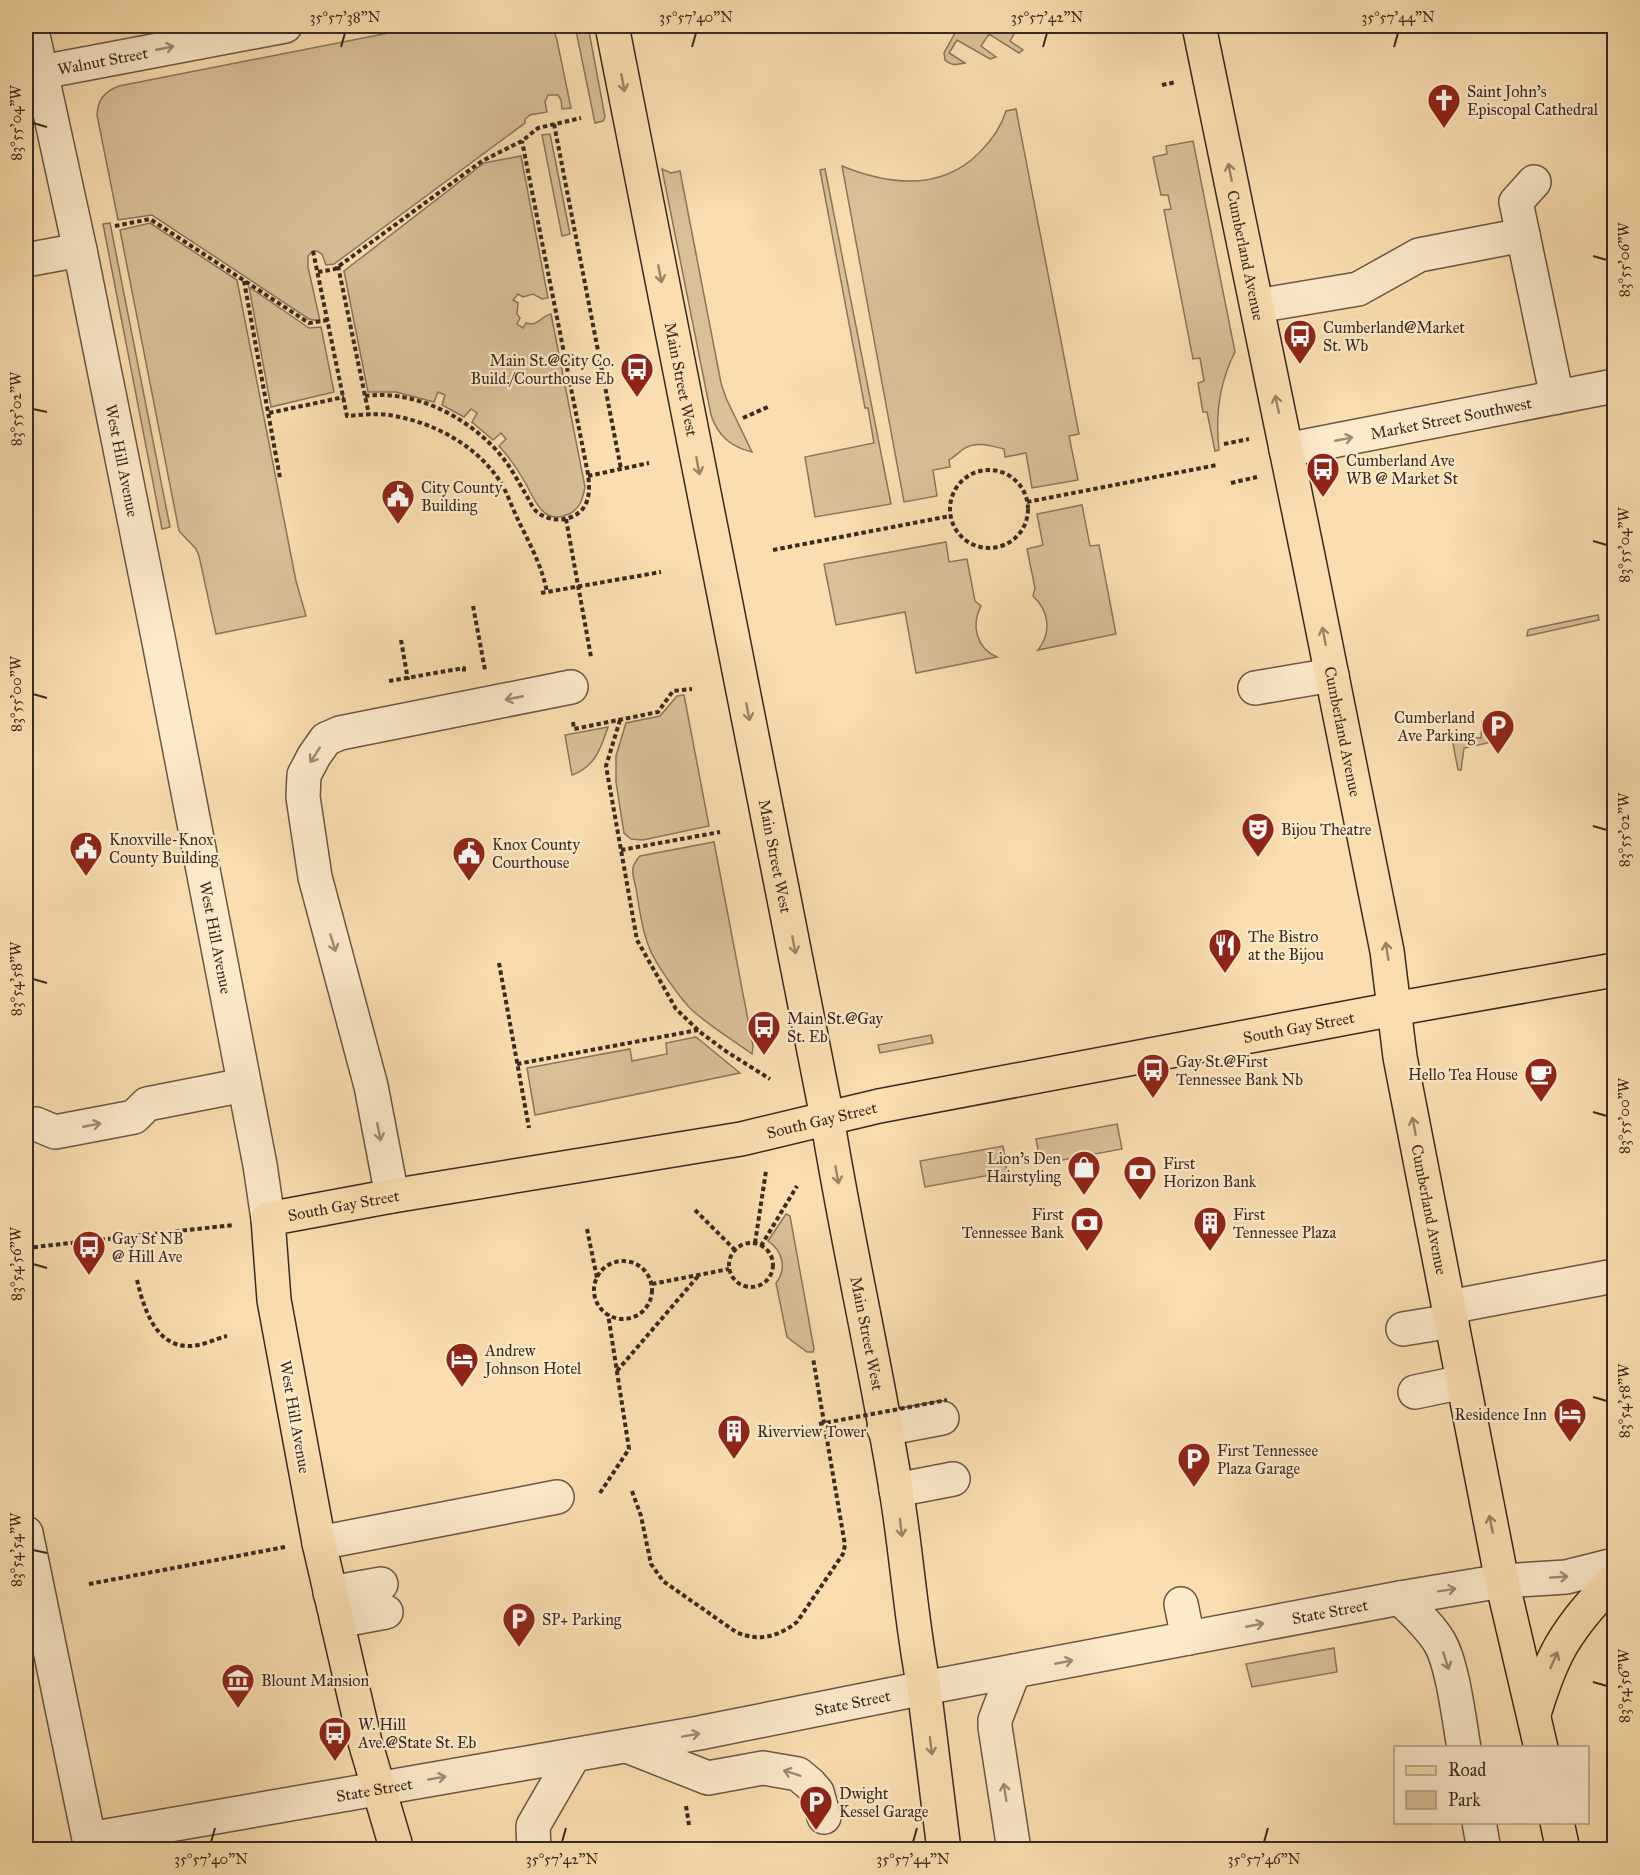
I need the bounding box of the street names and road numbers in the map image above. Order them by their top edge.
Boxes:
street label: Walnut Street [56,43,150,78]
street label: Cumberland Avenue [1223,188,1269,322]
street label: Main Street West [661,321,702,438]
street label: Market Street Southwest [1368,393,1534,443]
street label: West Hill Avenue [102,402,143,519]
street label: Cumberland Avenue [1321,665,1365,799]
street label: Main Street West [755,797,796,915]
street label: West Hill Avenue [196,879,236,996]
street label: South Gay Street [1241,1007,1356,1047]
street label: South Gay Street [765,1097,879,1142]
street label: Cumberland Avenue [1408,1143,1452,1277]
street label: South Gay Street [286,1185,401,1225]
street label: Main Street West [847,1275,888,1392]
street label: West Hill Avenue [276,1359,314,1475]
street label: State Street [1290,1595,1370,1628]
street label: State Street [813,1685,892,1719]
street label: State Street [335,1773,414,1805]

